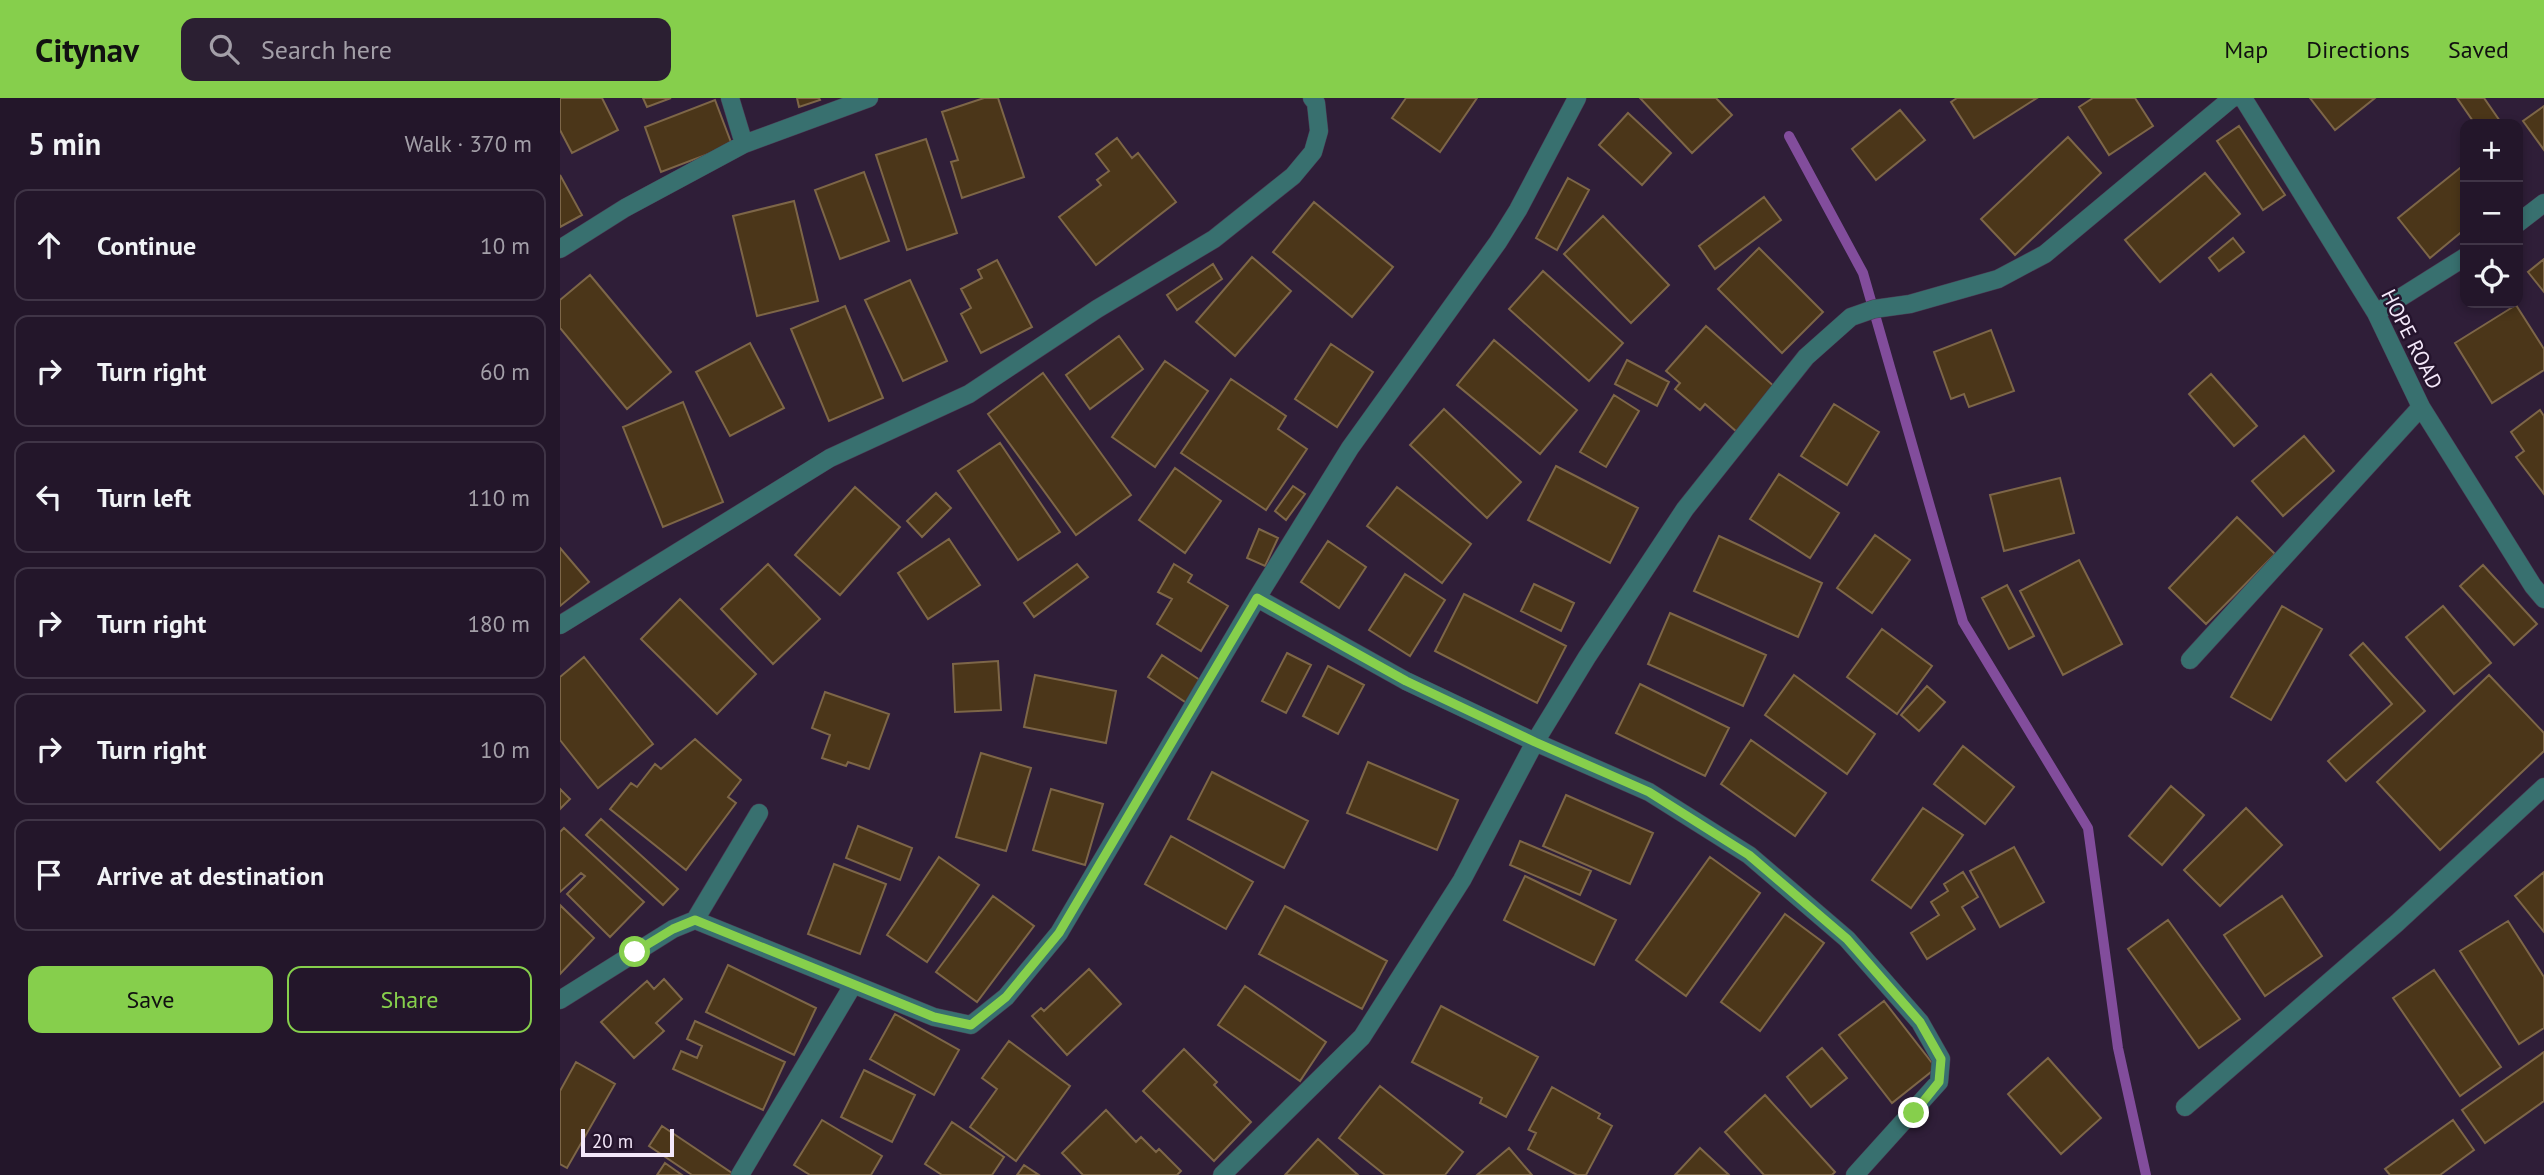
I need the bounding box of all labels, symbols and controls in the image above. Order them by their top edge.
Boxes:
search box [181,18,671,81]
text: Citynav [35,28,139,71]
icon: search [205,30,243,68]
text: Search here [261,33,392,66]
text: Map [2224,34,2268,65]
text: Directions [2306,34,2410,65]
text: Saved [2448,34,2509,65]
map controls [2460,119,2523,308]
button: + [2460,119,2523,182]
text: 5 min [28,124,101,163]
text: Walk · 370 m [405,129,532,158]
button: − [2460,182,2523,245]
icon: ahead [30,226,68,264]
text: Continue [97,229,196,262]
text: 10 m [480,231,530,260]
button: locate [2460,245,2523,308]
street label: HOPE ROAD [2375,285,2449,393]
icon: right [30,352,68,390]
text: Turn right [97,355,206,388]
text: 60 m [480,357,530,386]
icon: left [30,478,68,516]
text: Turn left [97,481,191,514]
text: 110 m [468,483,530,512]
icon: right [30,604,68,642]
text: Turn right [97,607,206,640]
text: 180 m [468,609,530,638]
icon: right [30,730,68,768]
text: Turn right [97,733,206,766]
text: 10 m [480,735,530,764]
icon: arrive [30,856,68,894]
text: Arrive at destination [97,859,324,892]
route start [619,936,650,967]
button: Save [28,966,273,1033]
button: Share [287,966,532,1033]
route end [1898,1097,1929,1128]
scale bar [581,1126,674,1158]
text: 20 m [592,1129,633,1153]

